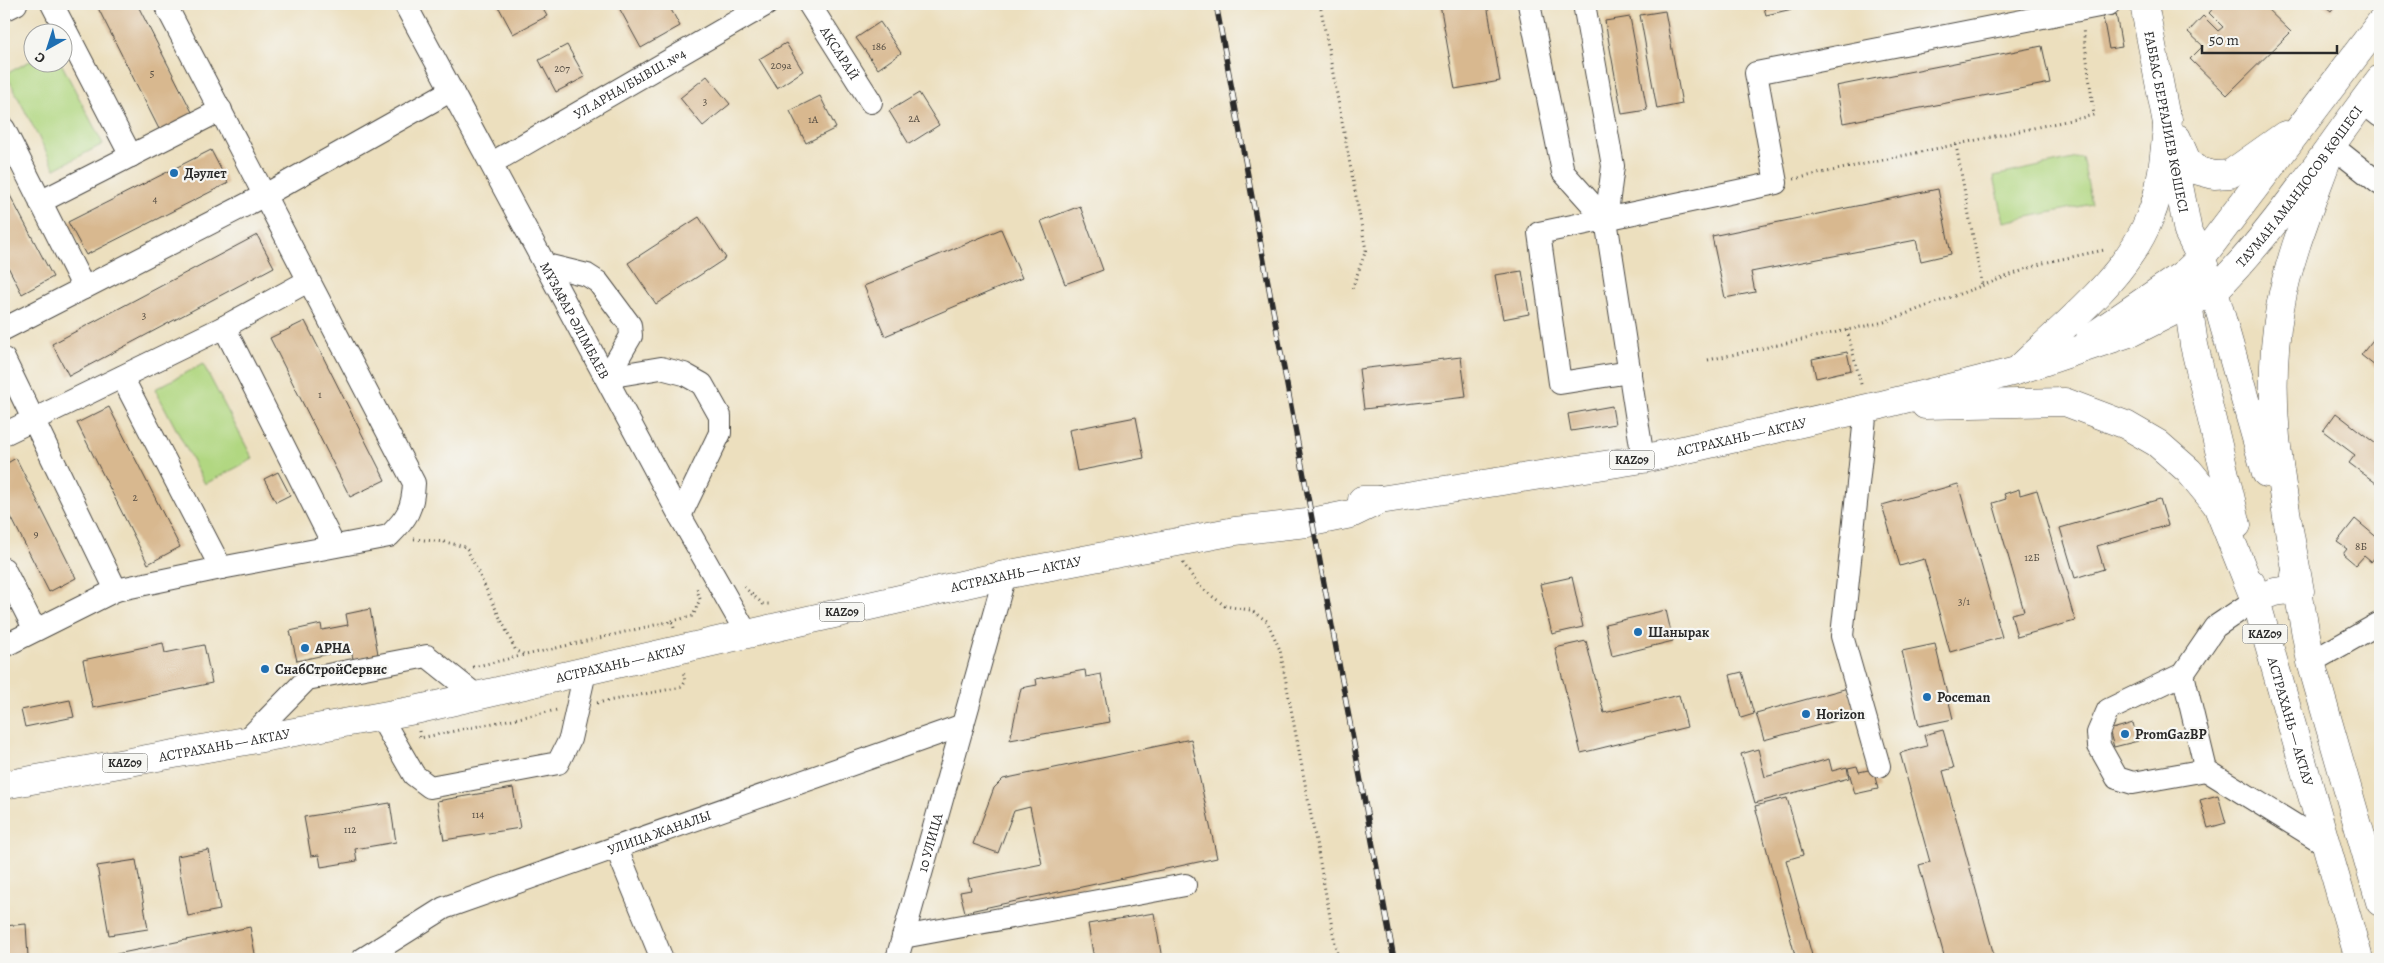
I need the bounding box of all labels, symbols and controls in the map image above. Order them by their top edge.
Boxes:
north arrow [22,22,72,72]
street label: АҚСАРАЙ [815,22,864,84]
scale bar [2202,22,2336,54]
street label: ҒАББАС БЕРҒАЛИЕВ КӨШЕСІ [2139,29,2193,214]
text: 50 m [2209,30,2239,50]
house number: 186 [872,39,886,54]
street label: УЛ.АРНА/БЫВШ.№4 [570,44,689,124]
text: С [31,47,49,68]
house number: 209а [770,58,793,73]
house number: 207 [554,61,570,76]
house number: 5 [150,66,155,81]
house number: 3 [703,94,707,109]
street label: ТАУМАН АМАНДОСОВ КӨШЕСІ [2232,102,2367,272]
house number: 2А [908,111,920,126]
house number: 1А [808,112,819,127]
place label: Дәулет [184,164,227,183]
marker: Дәулет [168,167,180,179]
house number: 4 [153,192,158,207]
street label: МҰЗАФАР ӘЛІМБАЕВ [535,259,614,382]
house number: 3 [142,308,146,323]
house number: 1 [318,387,322,402]
street label: АСТРАХАНЬ — АКТАУ [1673,413,1809,461]
road number: KAZ09 [1610,450,1654,470]
house number: 2 [132,490,138,505]
house number: 9 [33,526,39,541]
house number: 8Б [2355,539,2367,554]
house number: 12Б [2024,550,2040,565]
street label: АСТРАХАНЬ — АКТАУ [948,552,1083,597]
house number: 3/1 [1958,594,1970,609]
road number: KAZ09 [820,602,864,622]
place label: Шанырак [1648,623,1710,642]
road number: KAZ09 [2242,624,2288,644]
marker: Шанырак [1632,626,1644,638]
place label: АРНА [314,639,351,658]
street label: АСТРАХАНЬ — АКТАУ [553,639,688,688]
marker: АРНА [299,642,311,654]
street label: АСТРАХАНЬ — АКТАУ [2262,654,2318,788]
place label: СнабСтройСервис [275,660,387,679]
marker: СнабСтройСервис [259,663,271,675]
place label: Poceman [1937,688,1991,707]
marker: Poceman [1921,691,1933,703]
place label: Horizon [1816,705,1865,724]
marker: Horizon [1800,708,1812,720]
street label: АСТРАХАНЬ — АКТАУ [156,724,292,767]
place label: PromGazBP [2135,725,2207,744]
marker: PromGazBP [2119,728,2131,740]
road number: KAZ09 [102,754,148,772]
street label: УЛИЦА ЖАНАЛЫ [605,805,714,860]
house number: 114 [472,807,484,822]
street label: 10 УЛИЦА [913,810,948,874]
house number: 112 [344,822,356,837]

